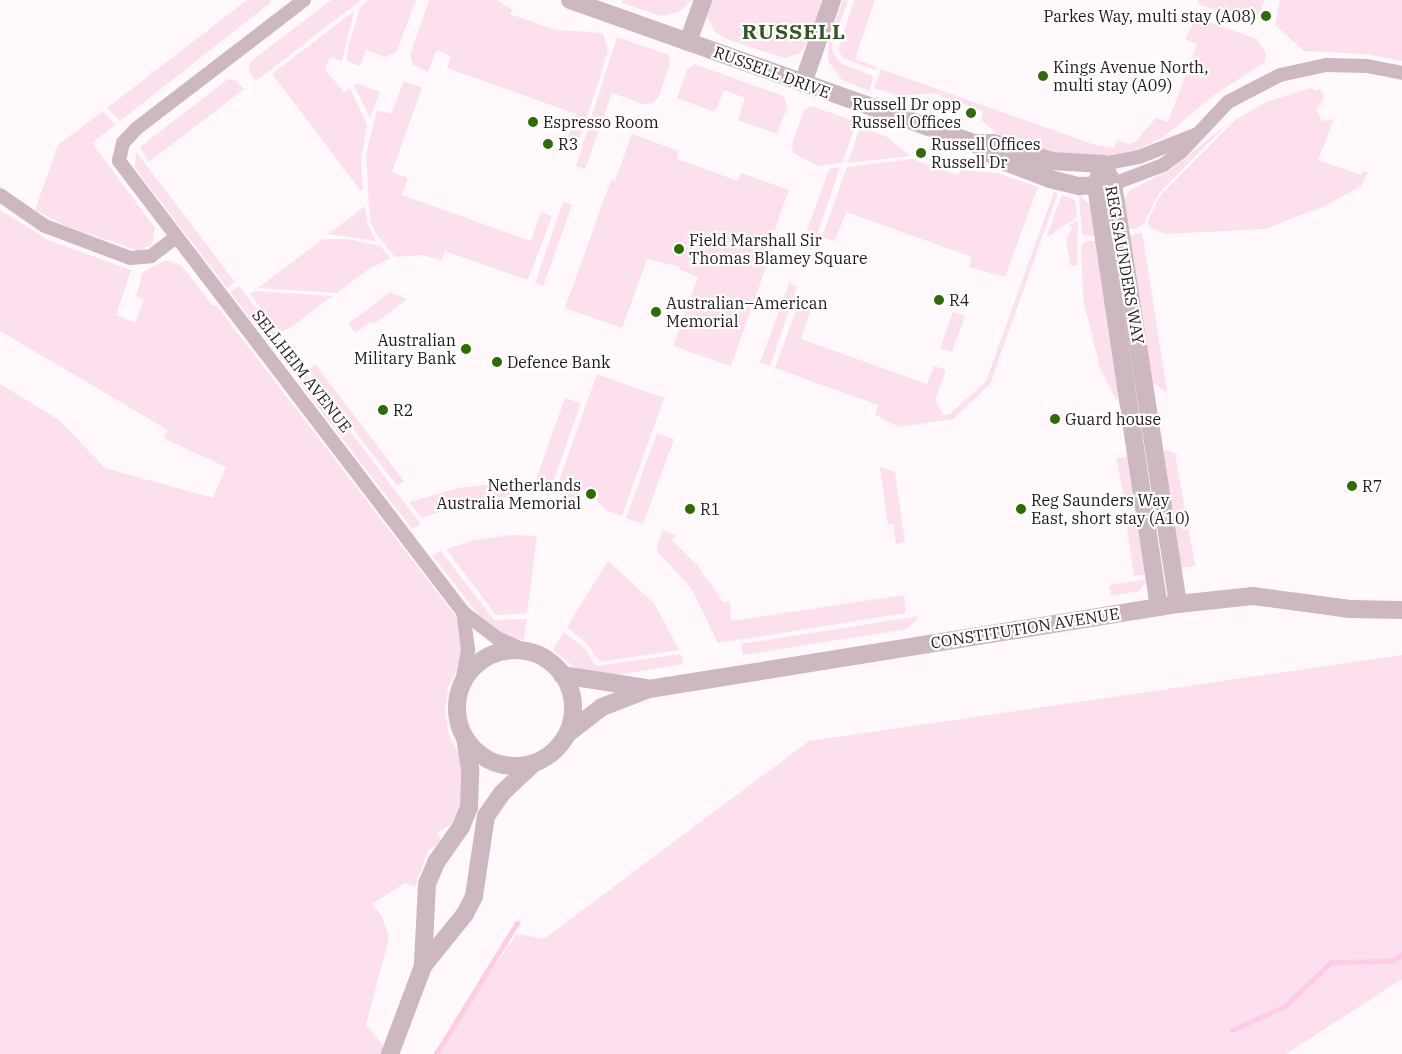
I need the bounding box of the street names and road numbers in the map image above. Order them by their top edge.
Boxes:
street label: RUSSELL DRIVE [711,42,833,102]
street label: REG SAUNDERS WAY [1102,184,1148,346]
street label: SELLHEIM AVENUE [248,306,356,436]
street label: CONSTITUTION AVENUE [929,604,1121,652]

